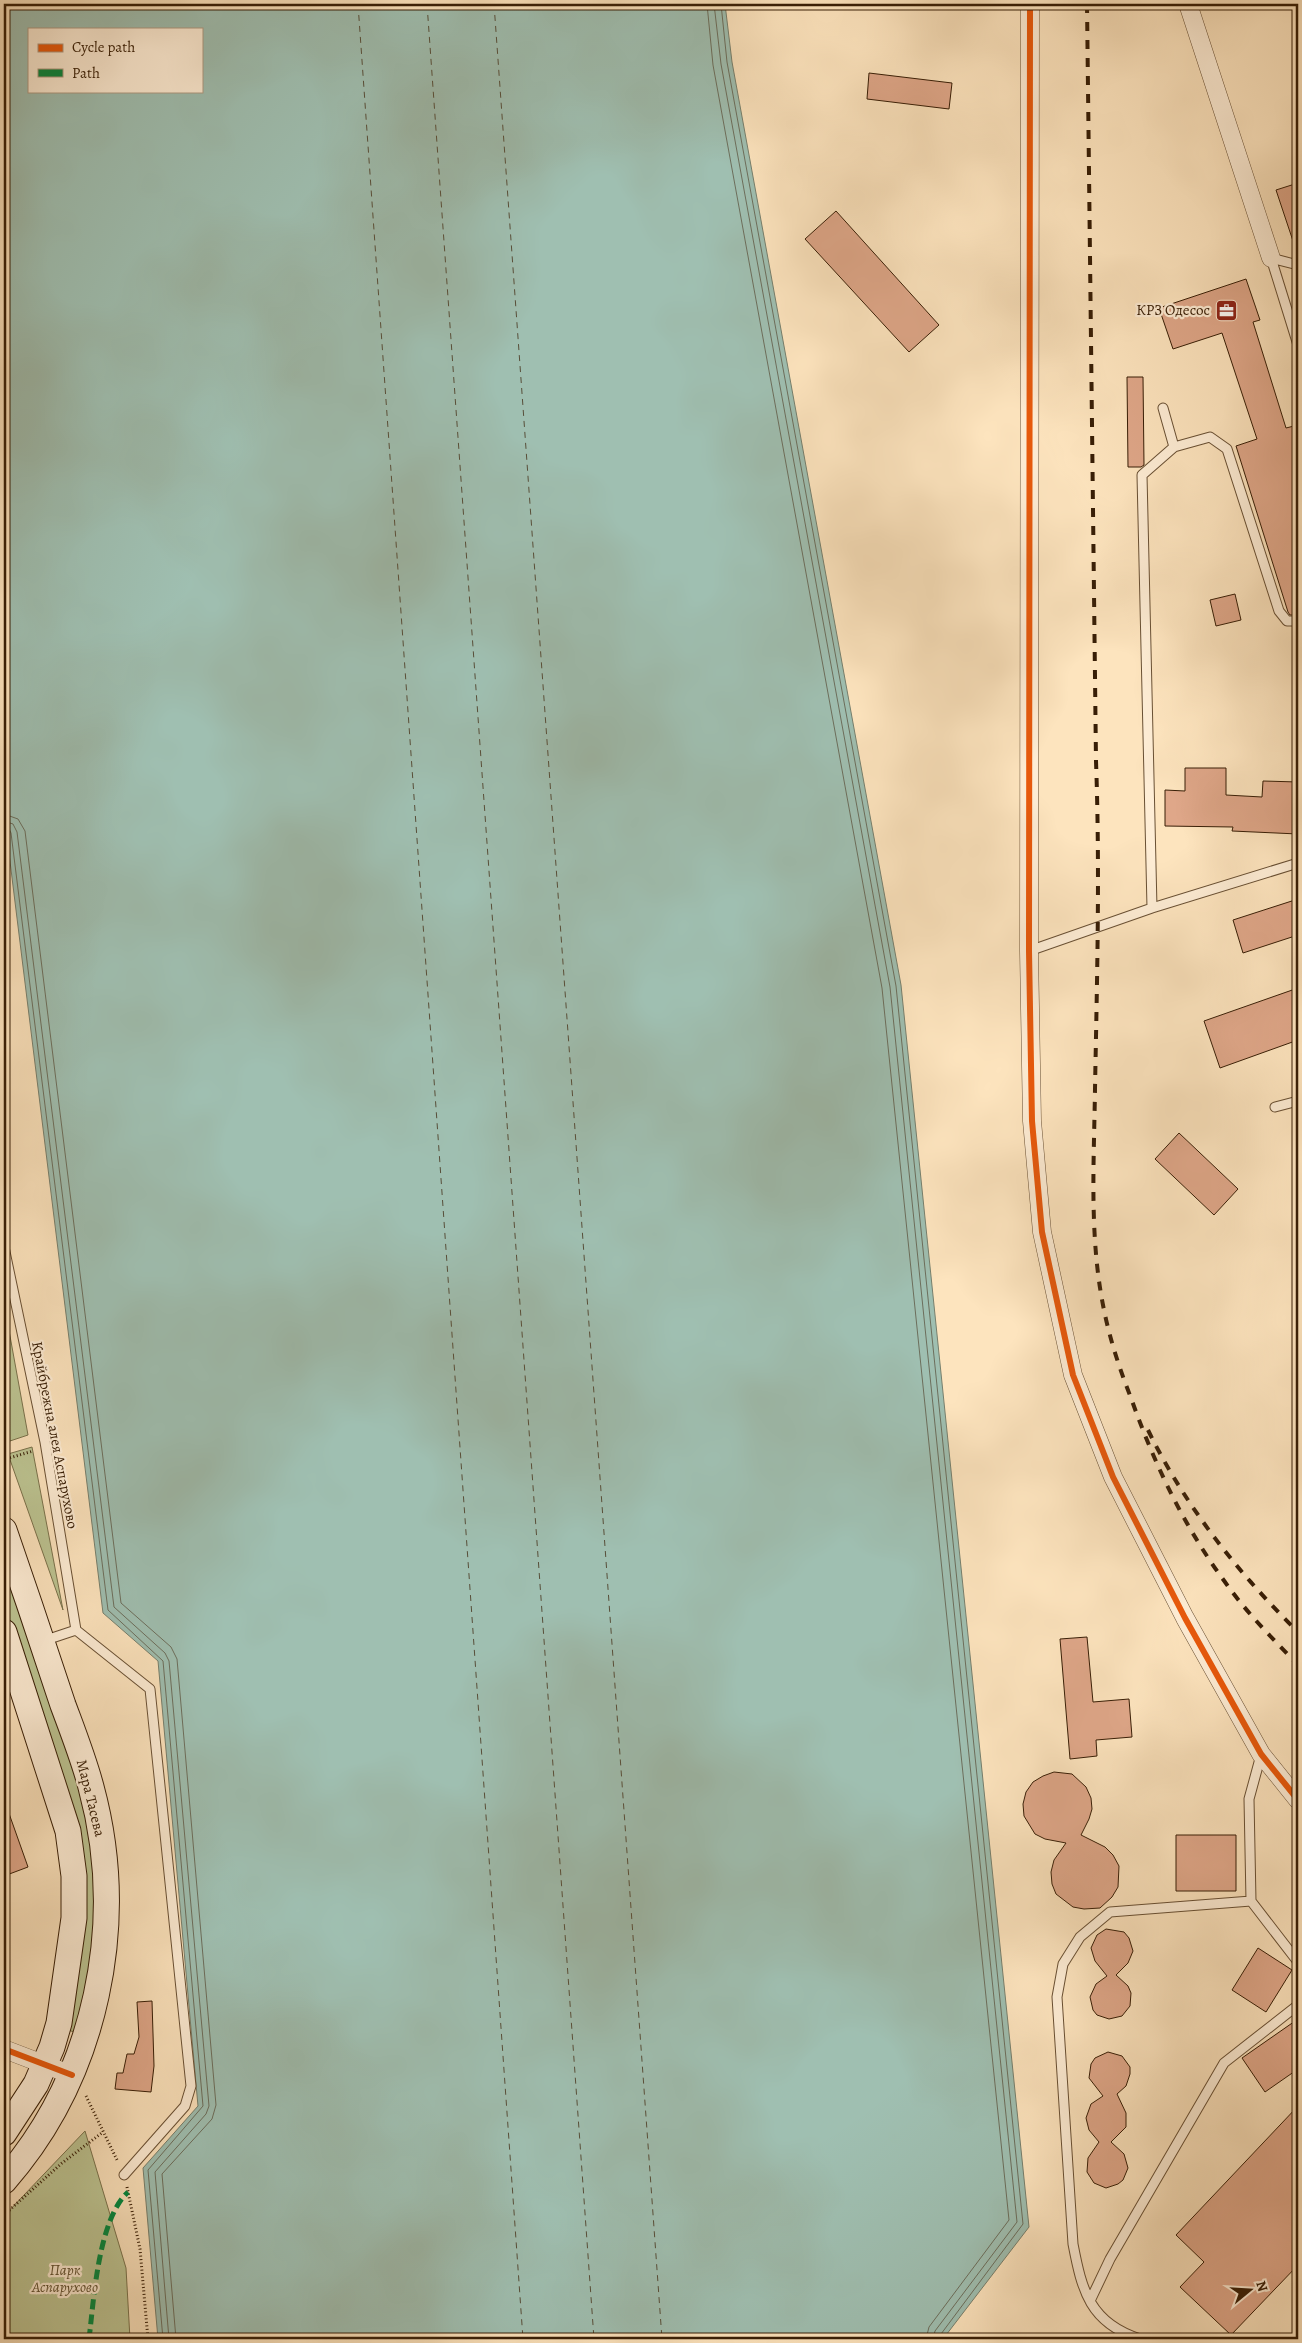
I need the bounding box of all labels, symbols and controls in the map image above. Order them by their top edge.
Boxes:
legend [28,28,202,92]
text: Cycle path [72,37,135,57]
text: Path [72,63,100,83]
office icon: КРЗ Одесос [1214,298,1238,322]
place label: КРЗ Одесос [1136,300,1210,320]
street label: Крайбрежна алея Аспарухово [27,1340,83,1530]
street label: Мара Тасева [72,1757,110,1839]
park label: Парк Аспарухово [31,2260,98,2297]
north arrow [1224,2266,1274,2316]
text: N [1251,2278,1272,2294]

